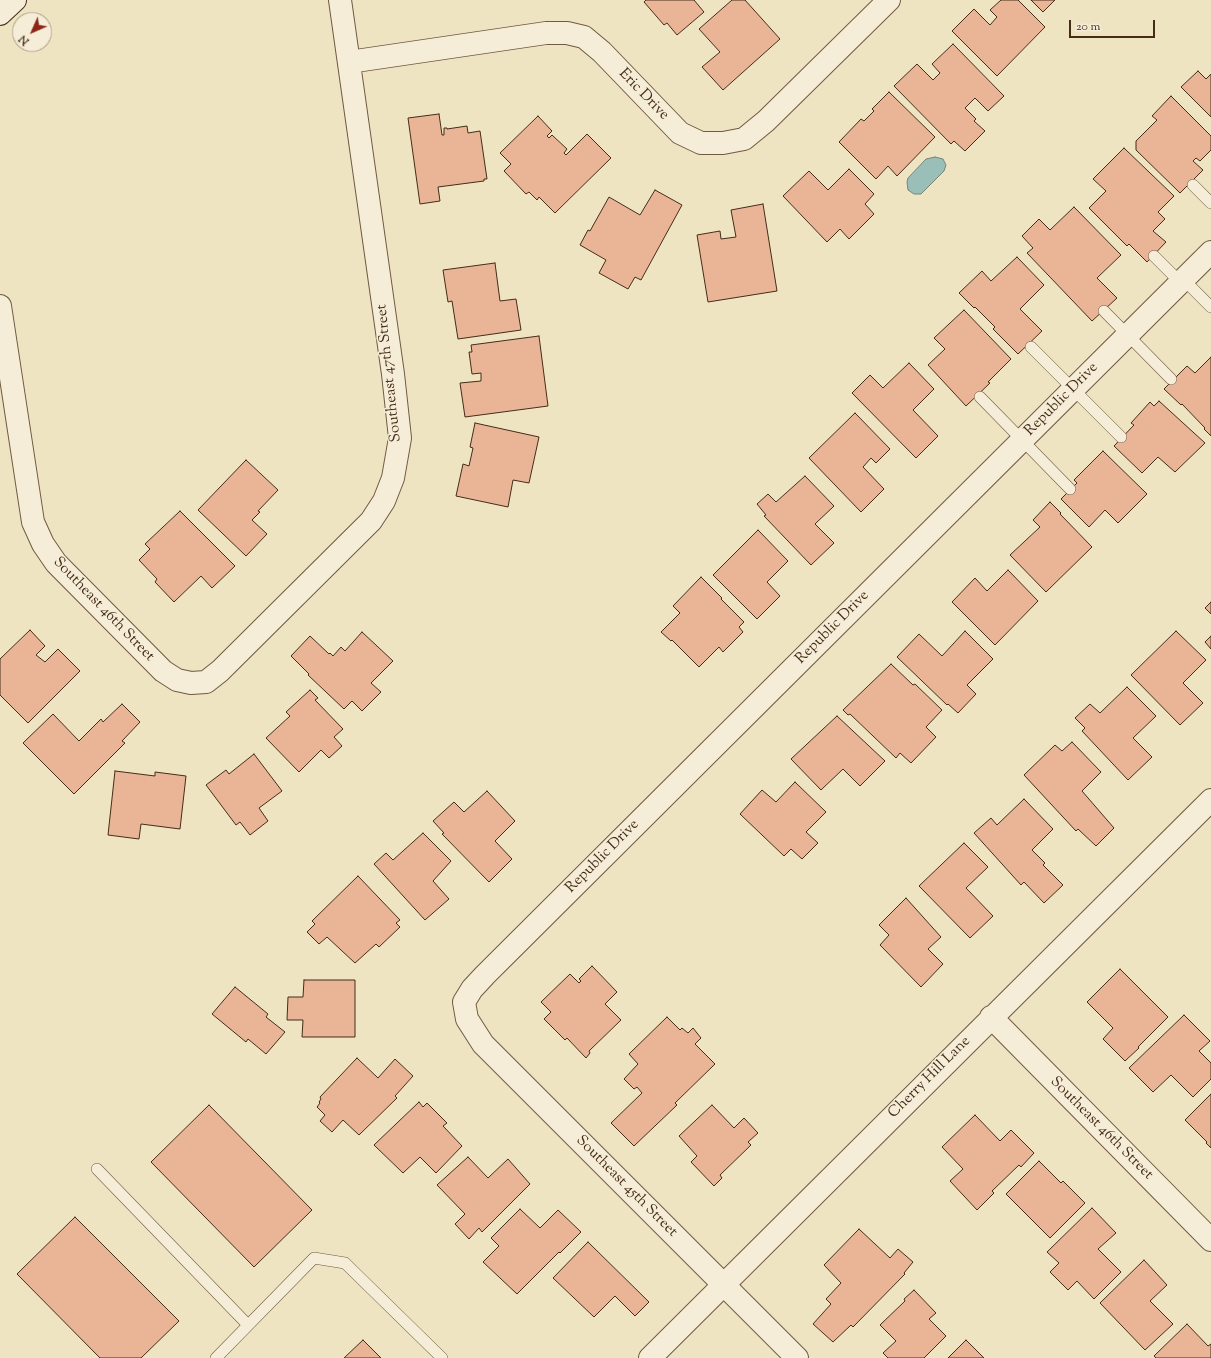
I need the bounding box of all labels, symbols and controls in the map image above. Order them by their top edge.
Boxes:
north arrow [12,12,52,52]
scale bar [1071,12,1157,38]
text: 20 m [1076,18,1100,36]
text: N [15,31,33,49]
street label: Eric Drive [614,65,672,125]
street label: Southeast 47th Street [374,303,406,443]
street label: Republic Drive [1021,359,1103,441]
street label: Southeast 46th Street [48,554,158,666]
street label: Republic Drive [792,587,874,669]
street label: Republic Drive [562,816,644,898]
street label: Cherry Hill Lane [885,1033,975,1123]
street label: Southeast 46th Street [1046,1074,1156,1184]
street label: Southeast 45th Street [571,1132,681,1242]

